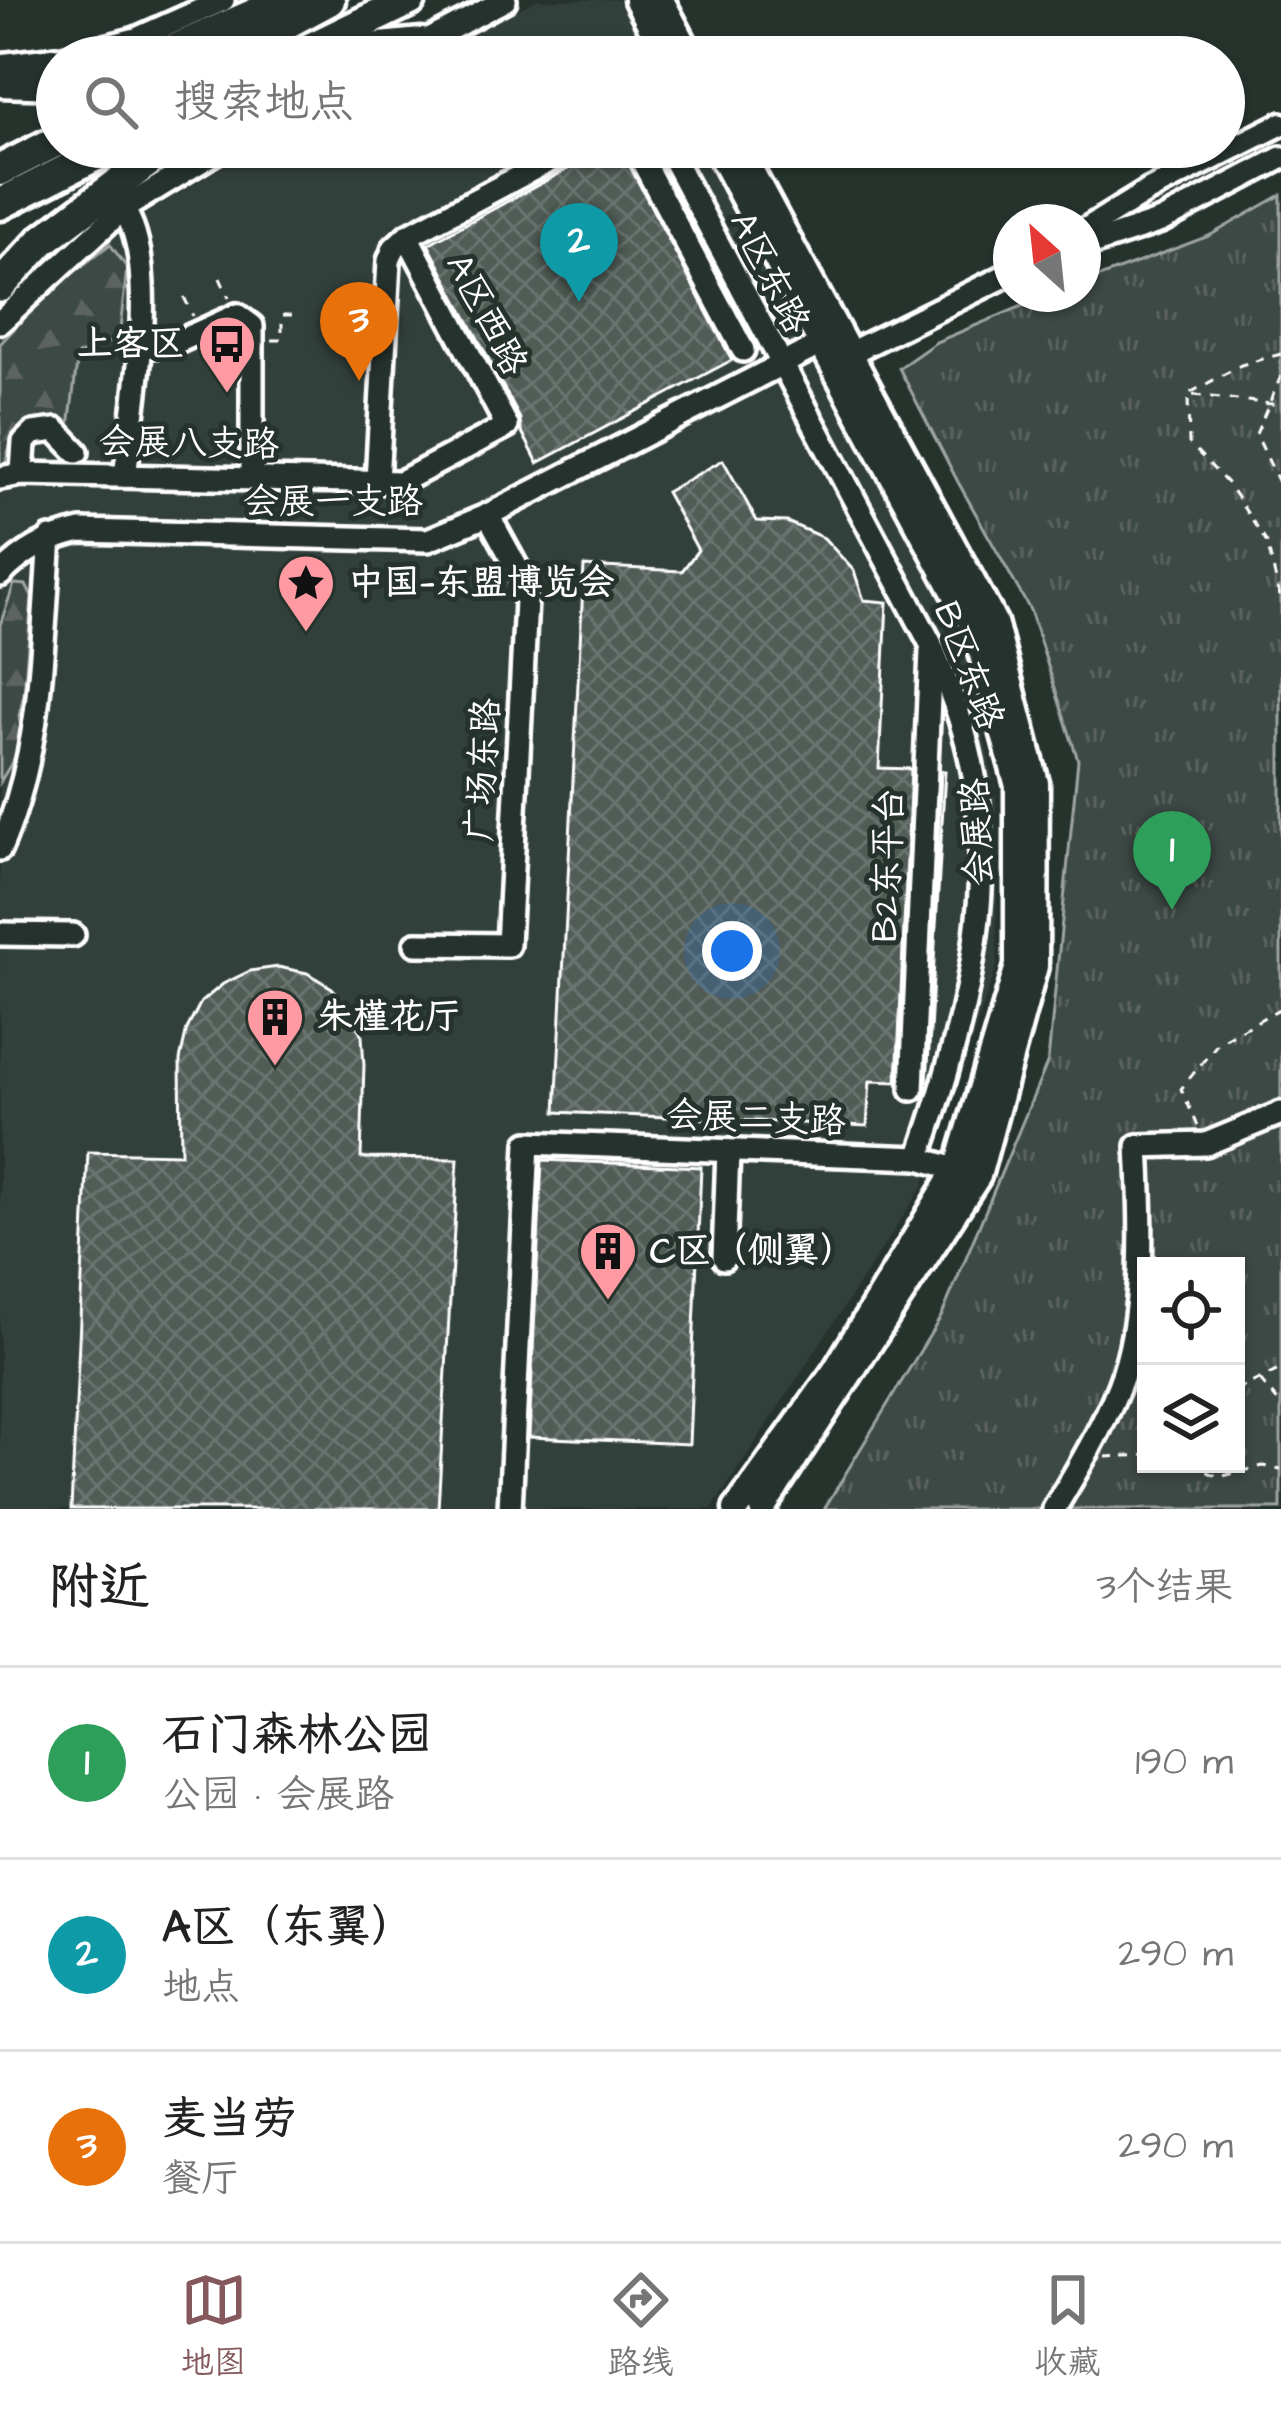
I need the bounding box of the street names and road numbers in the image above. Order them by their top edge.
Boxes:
street label: A区东路 [717,203,821,343]
street label: A区西路 [433,245,539,385]
street label: 会展八支路 [99,417,279,471]
street label: 会展一支路 [243,477,423,528]
street label: B区东路 [920,594,1016,738]
street label: 广场东路 [455,697,513,843]
street label: 会展路 [950,777,1006,887]
street label: B2东平台 [860,787,916,943]
street label: 会展二支路 [665,1090,847,1148]

